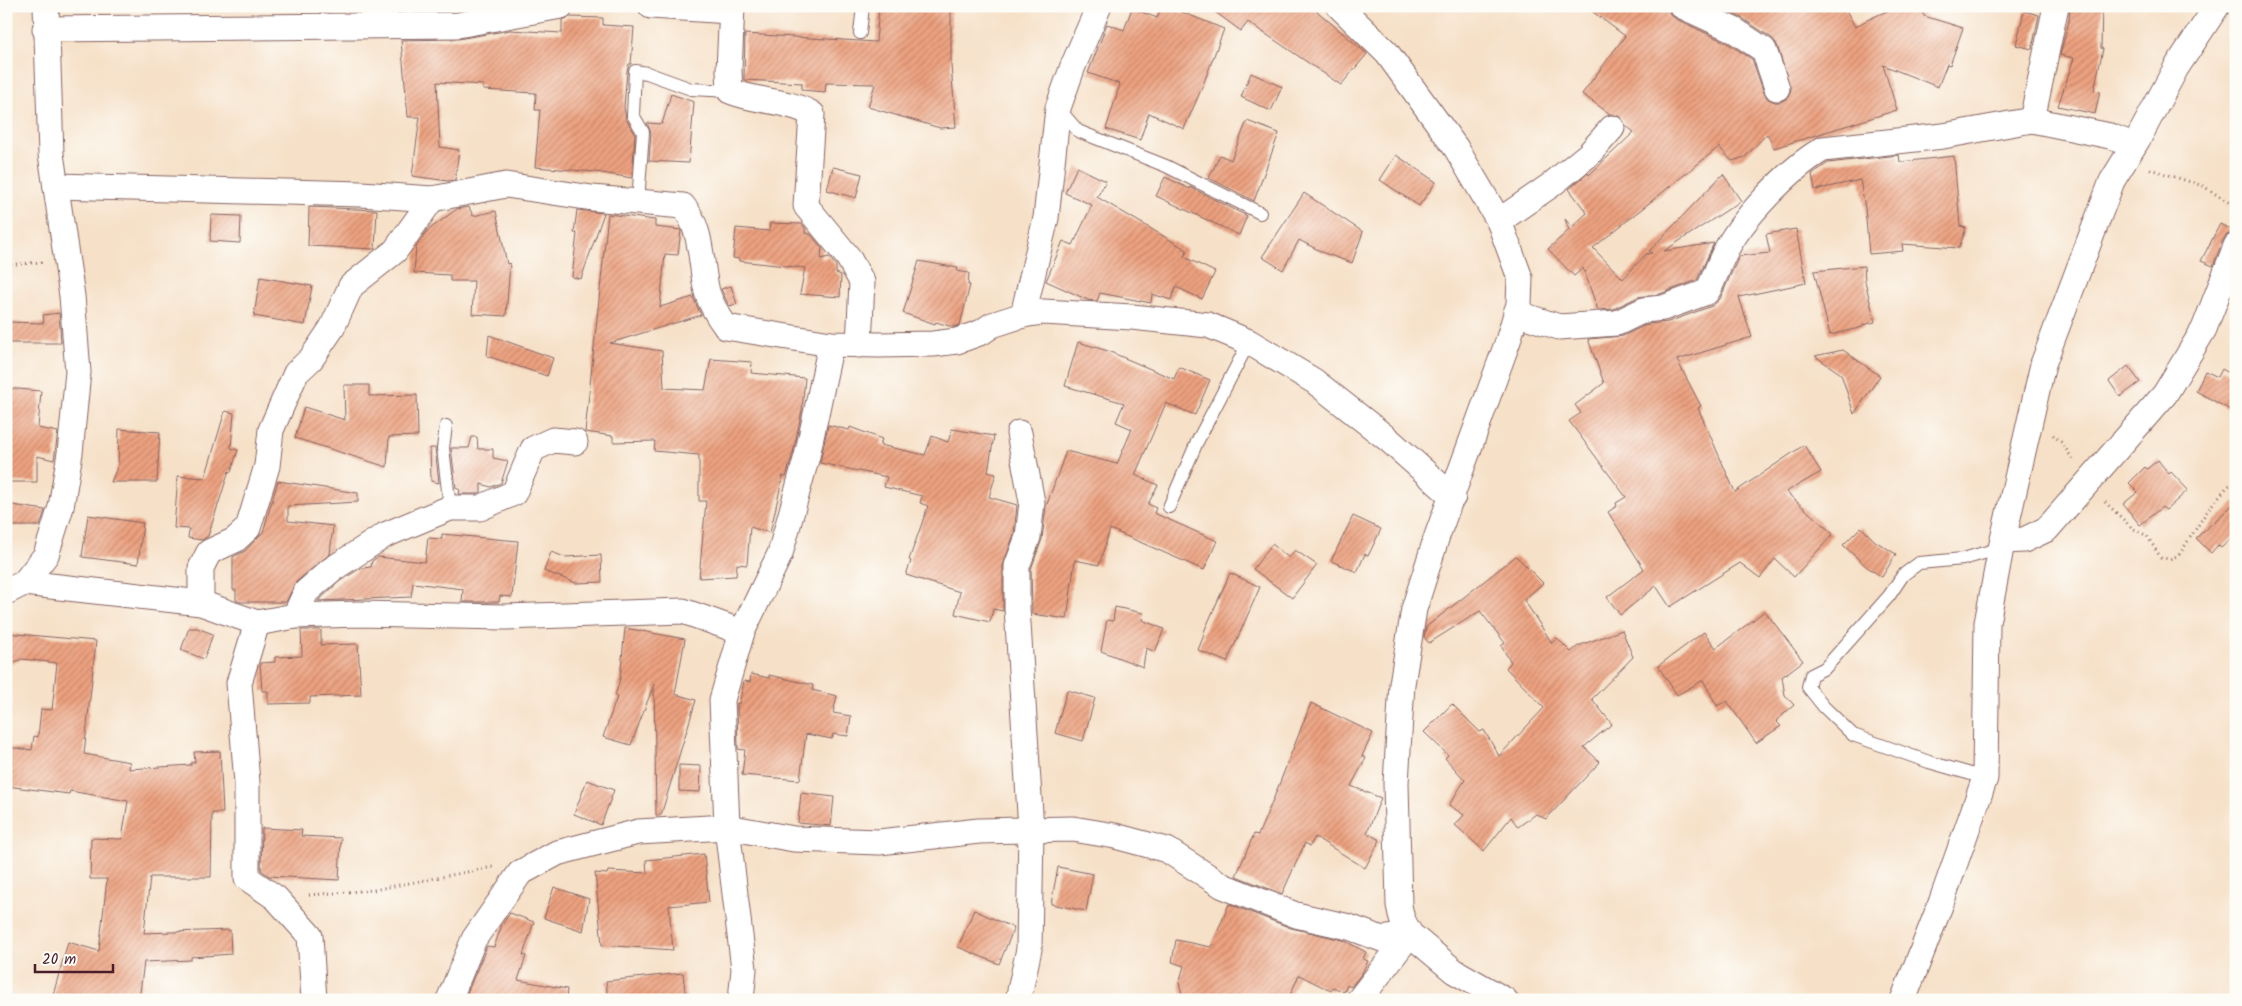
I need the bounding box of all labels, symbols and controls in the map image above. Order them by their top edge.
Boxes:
scale bar [35,941,112,973]
text: 20 m [42,948,76,972]

